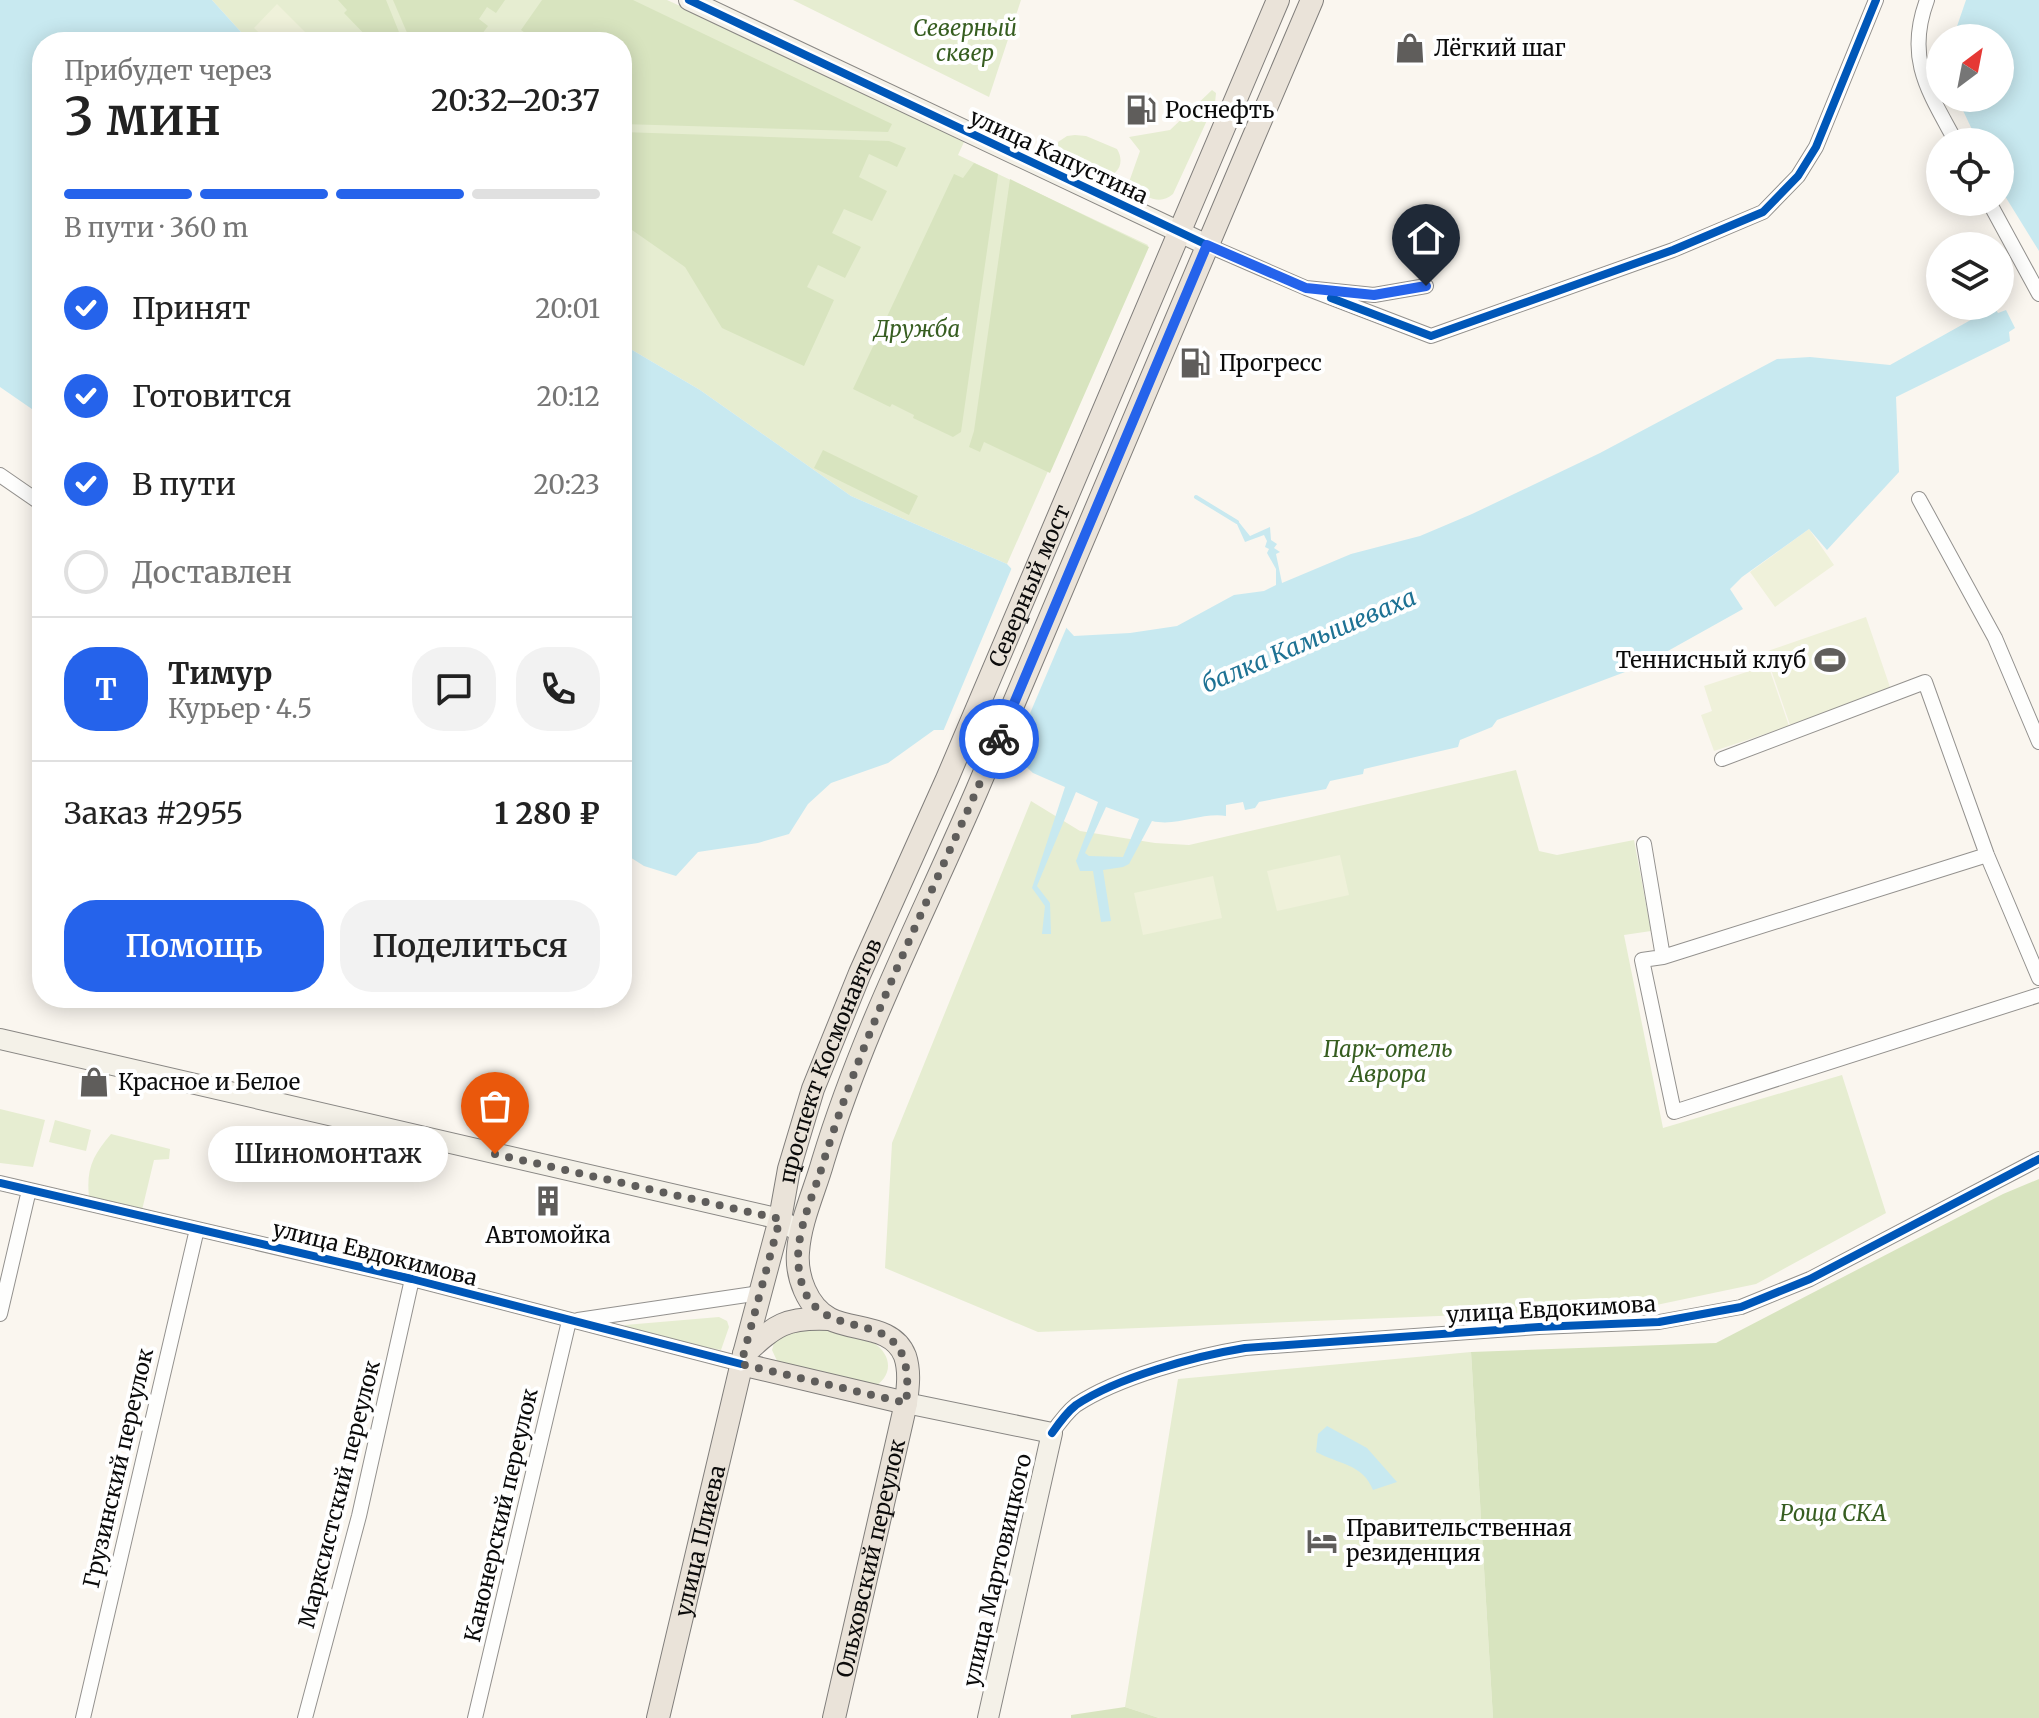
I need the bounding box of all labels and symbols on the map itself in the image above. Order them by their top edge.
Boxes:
park label: Северный сквер [913,14,1017,67]
north arrow [1926,24,2014,112]
shop icon: Лёгкий шаг [1393,31,1427,65]
place label: Лёгкий шаг [1434,34,1566,62]
fuel station icon: Роснефть [1124,93,1158,127]
place label: Роснефть [1165,96,1274,124]
street label: улица Капустина [965,102,1153,210]
pin [1392,204,1460,286]
park label: Дружба [872,315,960,343]
fuel station icon: Прогресс [1178,346,1212,380]
place label: Прогресс [1219,349,1322,377]
street label: Северный мост [982,500,1076,671]
water label: балка Камышеваха [1197,581,1421,700]
sports icon: Теннисный клуб [1813,643,1847,677]
place label: Теннисный клуб [1616,646,1806,674]
courier [959,699,1039,779]
street label: проспект Космонавтов [773,934,888,1186]
park label: Парк-отель Аврора [1323,1035,1453,1088]
shop icon: Красное и Белое [77,1065,111,1099]
place label: Красное и Белое [118,1068,300,1096]
pin [461,1072,529,1154]
callout: Шиномонтаж [207,1126,447,1182]
building icon: Автомойка [531,1184,565,1218]
street label: улица Евдокимова [270,1214,480,1292]
place label: Автомойка [484,1221,611,1249]
street label: улица Евдокимова [1445,1290,1657,1328]
street label: Грузинский переулок [77,1345,159,1590]
street label: Марксистский переулок [292,1357,386,1631]
street label: Канонерский переулок [458,1385,544,1645]
street label: Ольховский переулок [830,1436,911,1680]
street label: улица Мартовицкого [957,1451,1037,1689]
street label: улица Плиева [668,1462,731,1620]
park label: Роща СКА [1780,1499,1887,1527]
place label: Правительственная резиденция [1346,1514,1572,1567]
hotel icon: Правительственная резиденция [1305,1524,1339,1558]

